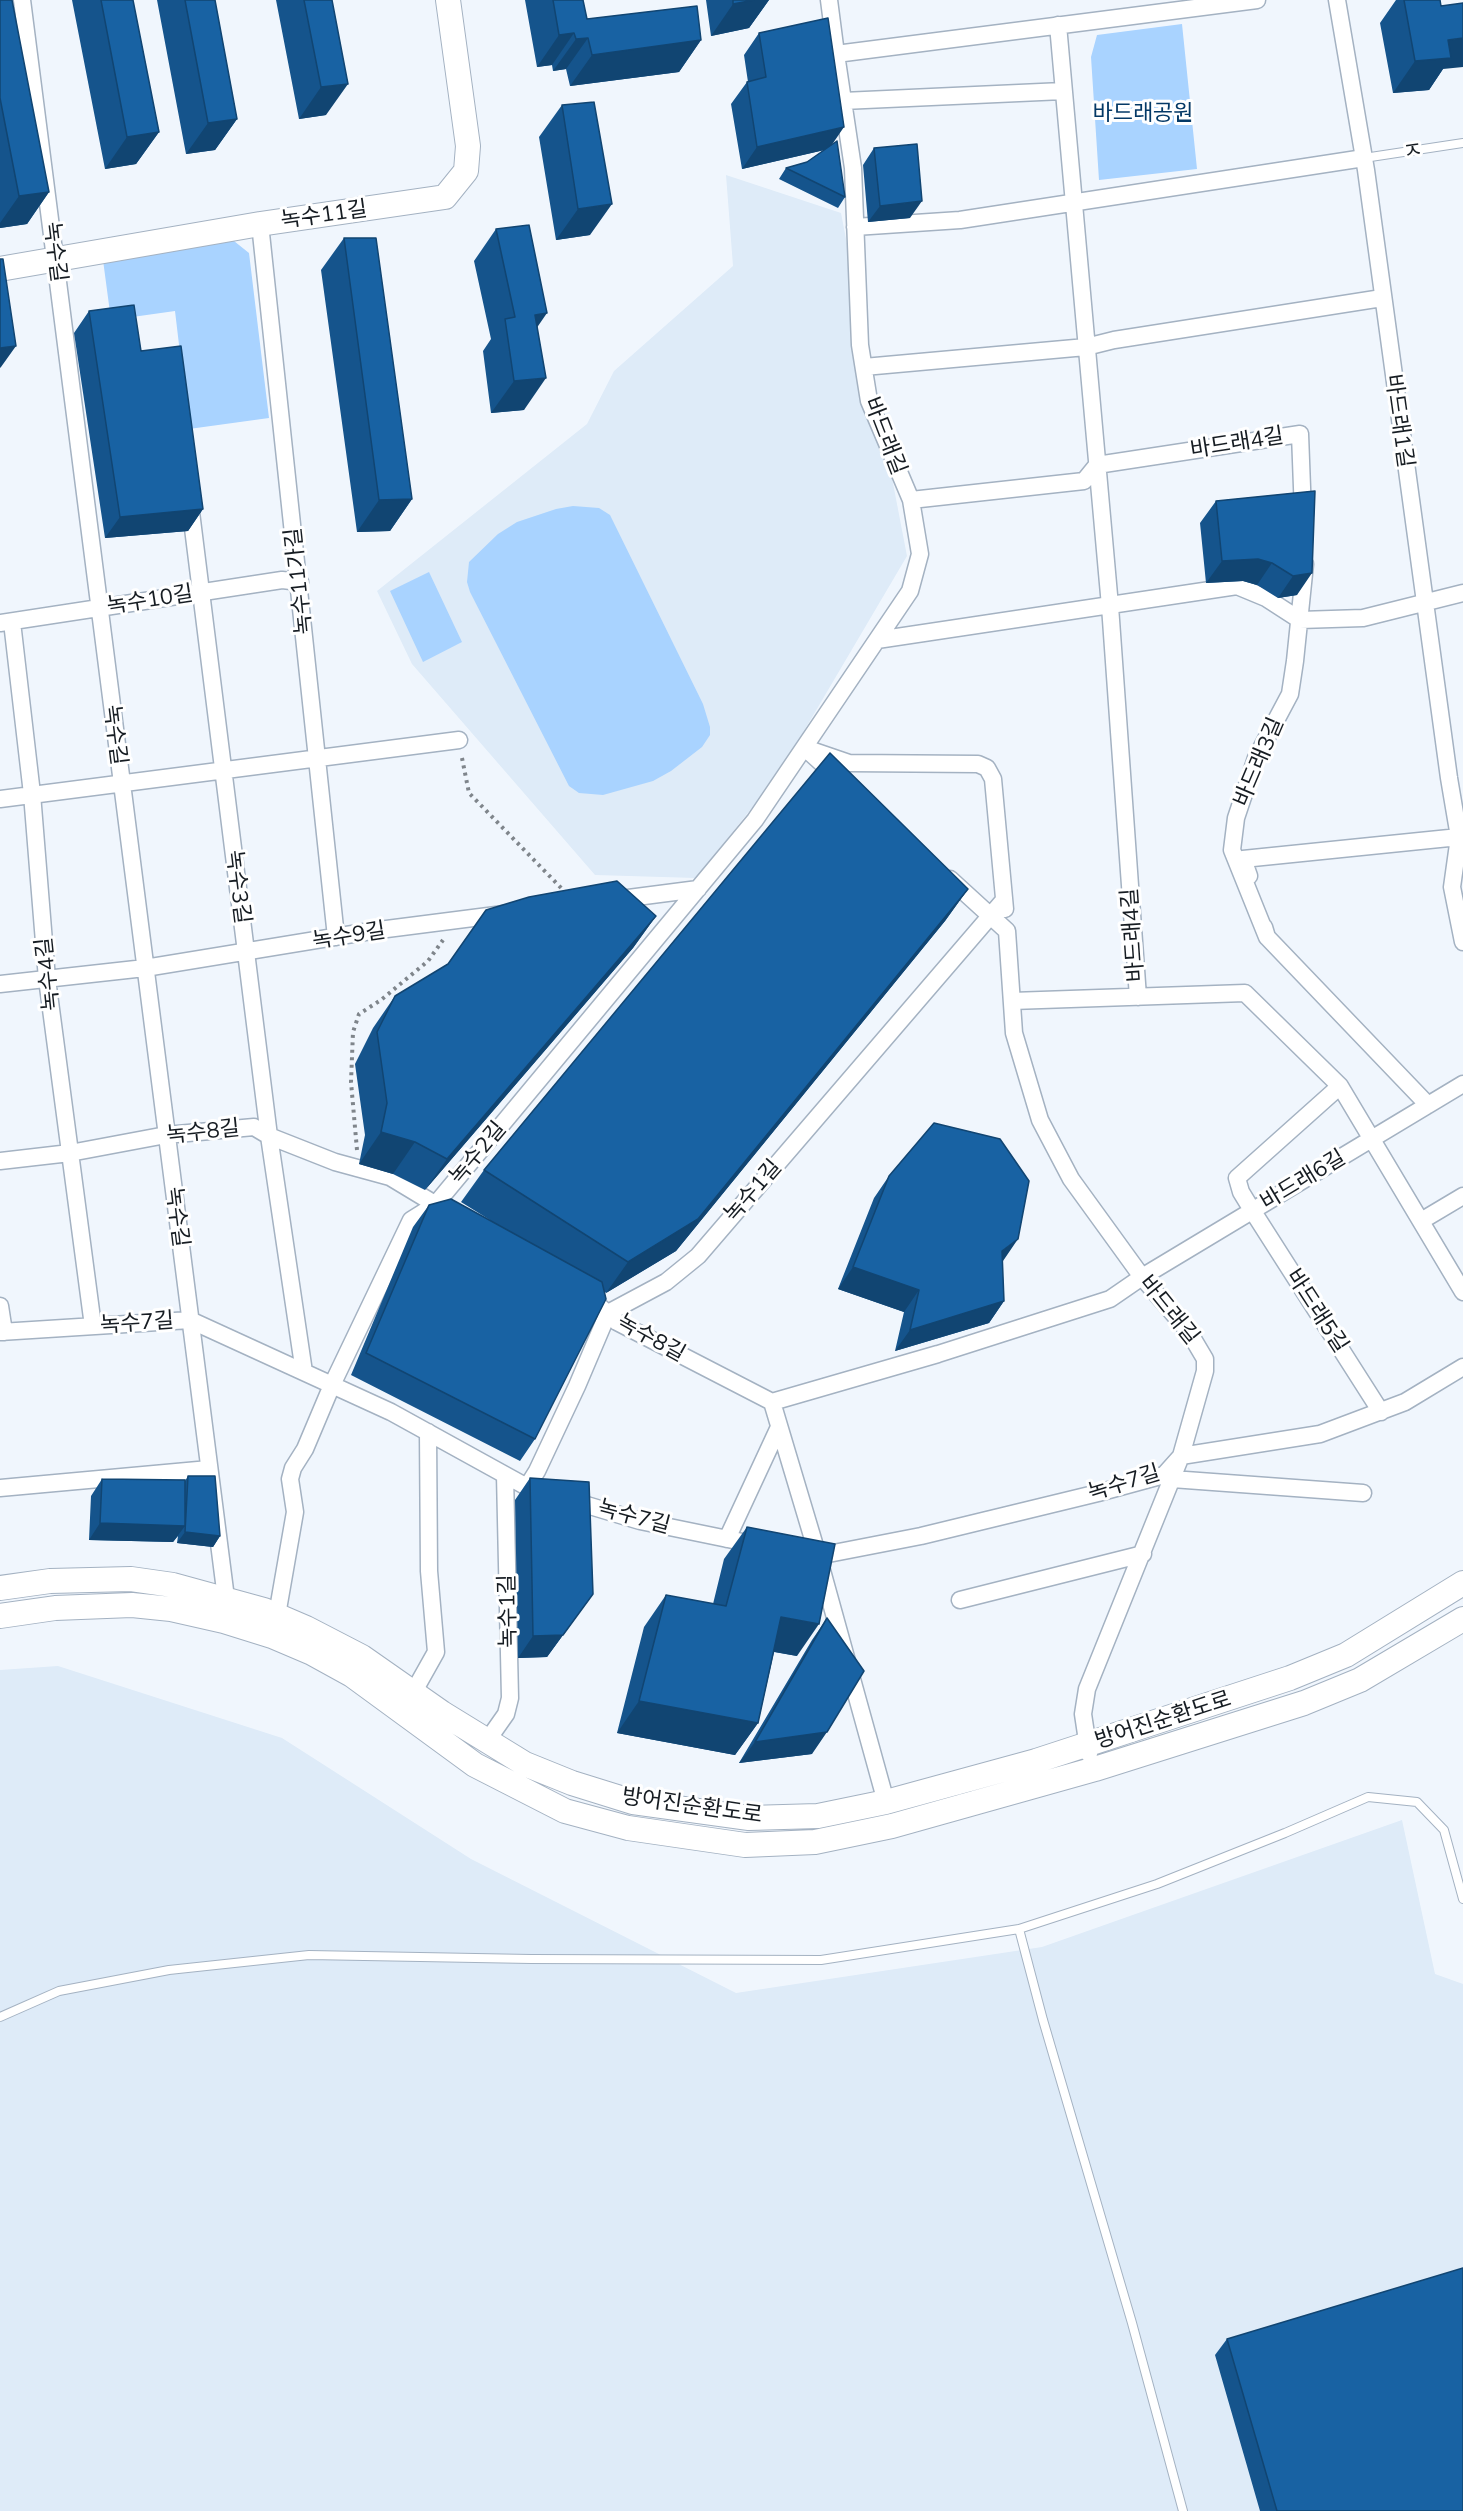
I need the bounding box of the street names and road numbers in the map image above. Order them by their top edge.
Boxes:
street label: ㅈ [1401,136,1425,166]
street label: 녹수11길 [279,196,369,234]
street label: 녹수길 [38,220,72,284]
street label: 바드래1길 [1379,373,1419,469]
street label: 바드래길 [858,393,912,479]
street label: 바드래4길 [1188,423,1286,463]
street label: 녹수11가길 [280,526,318,636]
street label: 녹수10길 [105,580,195,620]
street label: 녹수길 [98,703,132,767]
street label: 바드래3길 [1228,714,1290,810]
street label: 녹수3길 [220,849,256,925]
street label: 바드래4길 [1117,887,1149,983]
street label: 녹수9길 [310,917,388,955]
street label: 녹수4길 [31,936,65,1012]
street label: 녹수8길 [165,1115,241,1149]
street label: 녹수2길 [444,1116,512,1190]
street label: 바드래6길 [1256,1144,1350,1216]
street label: 녹수1길 [719,1154,787,1228]
street label: 녹수길 [160,1185,194,1249]
street label: 바드래5길 [1280,1264,1354,1358]
street label: 바드래길 [1133,1270,1205,1350]
street label: 녹수7길 [99,1307,175,1339]
street label: 녹수8길 [612,1309,690,1367]
street label: 녹수7길 [1085,1460,1163,1506]
street label: 녹수7길 [595,1495,673,1539]
street label: 녹수1길 [494,1574,522,1648]
street label: 방어진순환도로 [1092,1686,1234,1754]
street label: 방어진순환도로 [620,1783,764,1829]

